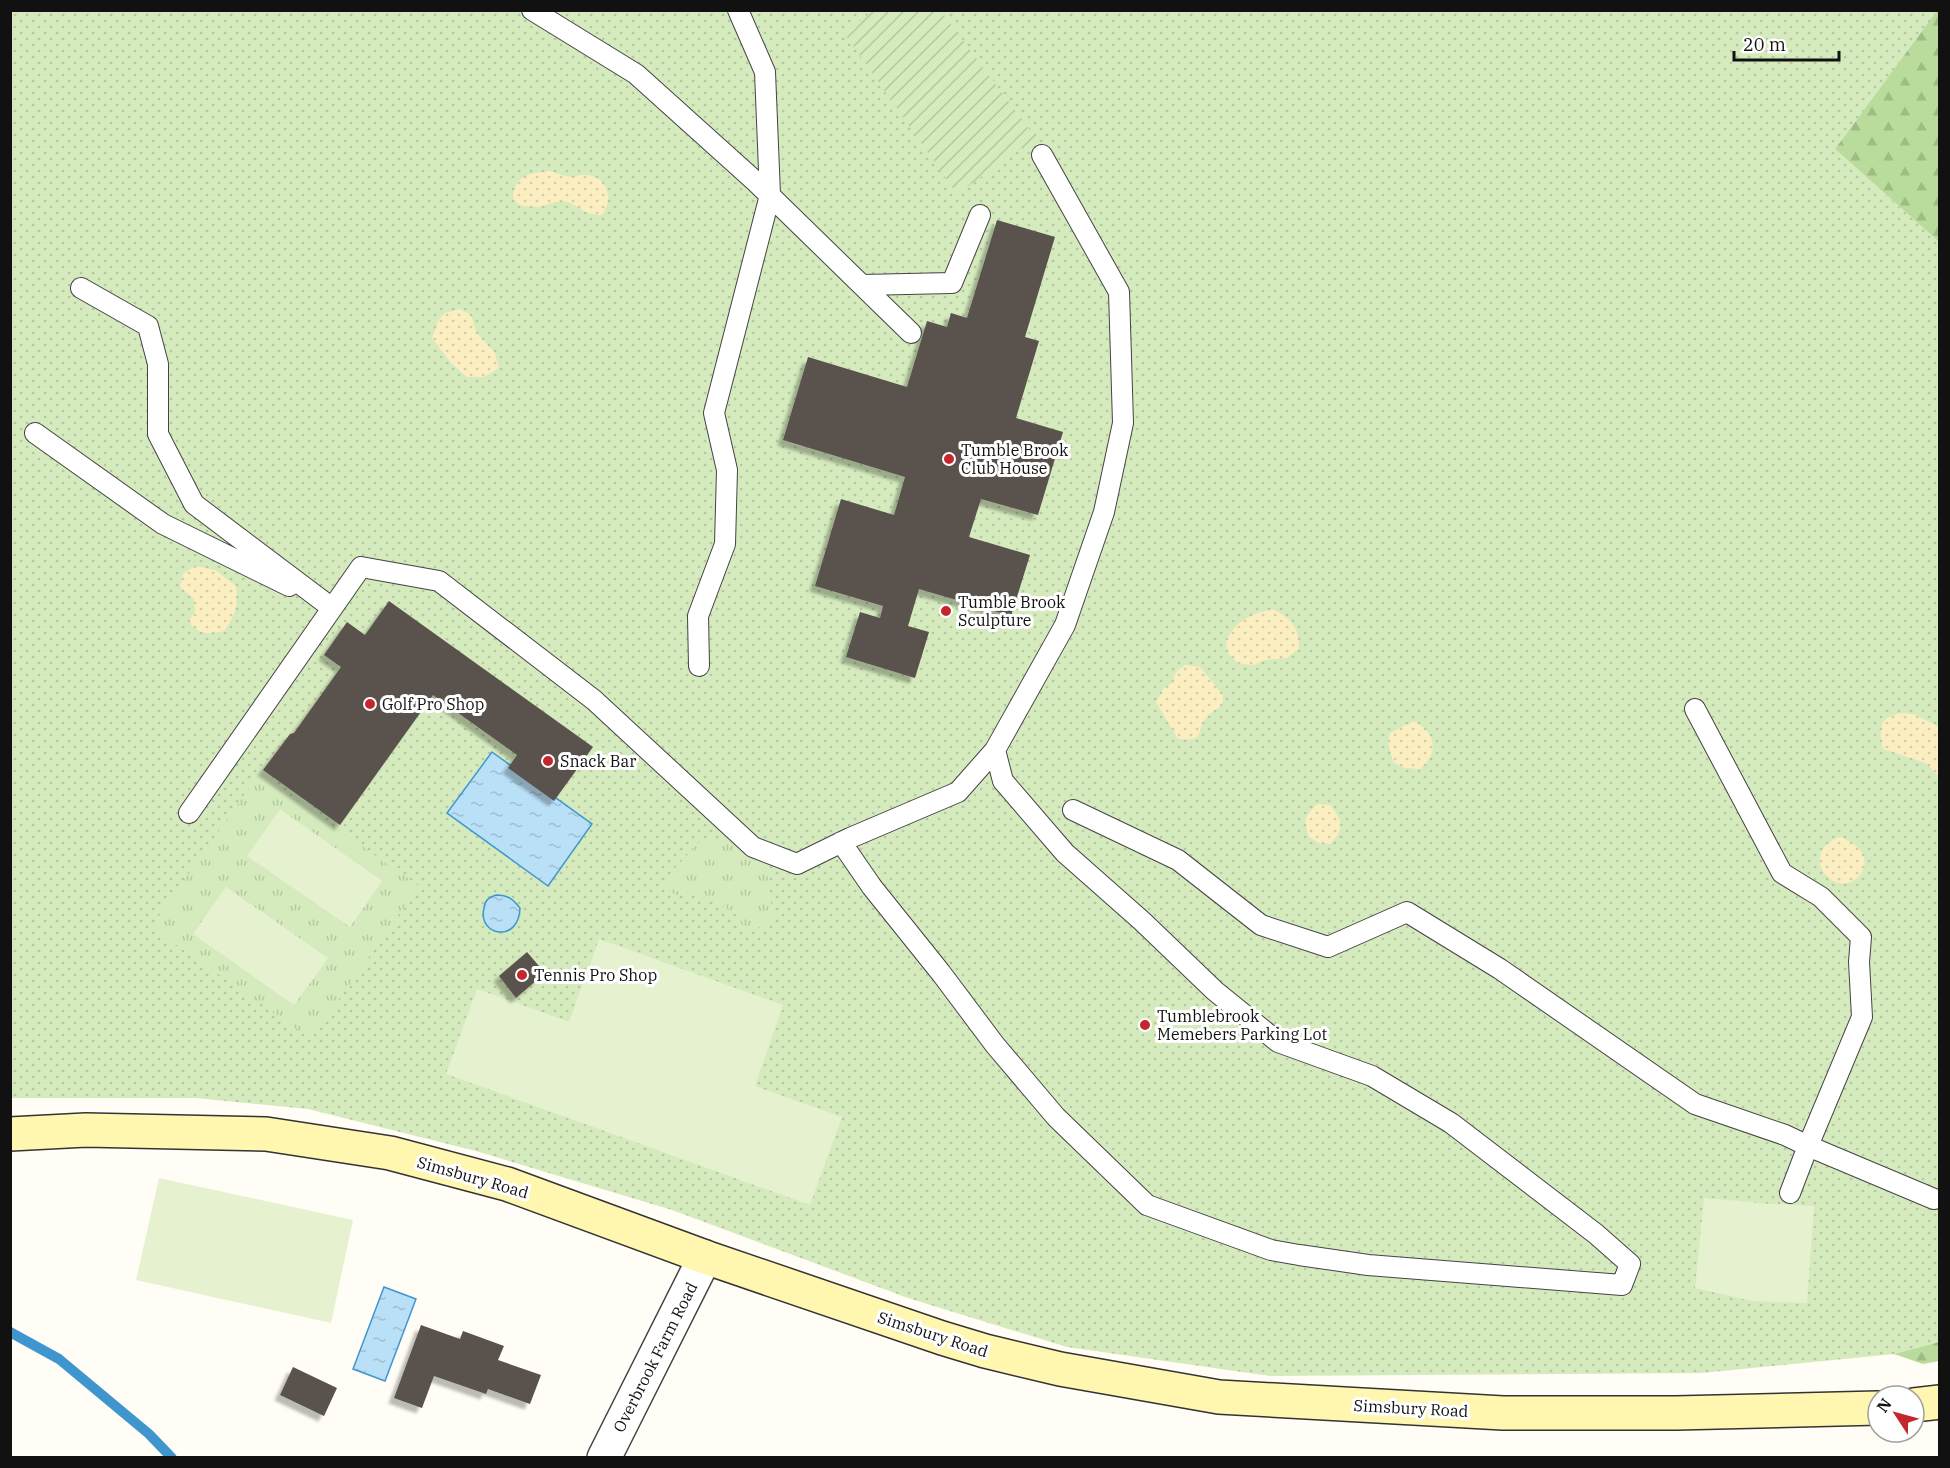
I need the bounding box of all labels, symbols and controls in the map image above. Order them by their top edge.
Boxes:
scale bar [1734,24,1839,62]
text: 20 m [1743,33,1786,56]
place label: Tumble Brook Club House [961,440,1069,478]
marker: Tumble Brook Club House [942,452,956,466]
place label: Tumble Brook Sculpture [958,592,1066,630]
marker: Tumble Brook Sculpture [939,604,953,618]
place label: Golf Pro Shop [382,694,485,714]
marker: Golf Pro Shop [363,697,377,711]
place label: Snack Bar [560,751,636,771]
marker: Snack Bar [541,754,555,768]
place label: Tennis Pro Shop [534,965,657,985]
marker: Tennis Pro Shop [515,968,529,982]
place label: Tumblebrook Memebers Parking Lot [1157,1006,1327,1044]
marker: Tumblebrook Memebers Parking Lot [1138,1018,1152,1032]
street label: Simsbury Road [415,1152,531,1203]
street label: Overbrook Farm Road [608,1278,702,1435]
street label: Simsbury Road [875,1307,991,1361]
north arrow [1866,1384,1926,1444]
text: N [1872,1394,1896,1416]
street label: Simsbury Road [1353,1395,1469,1421]

